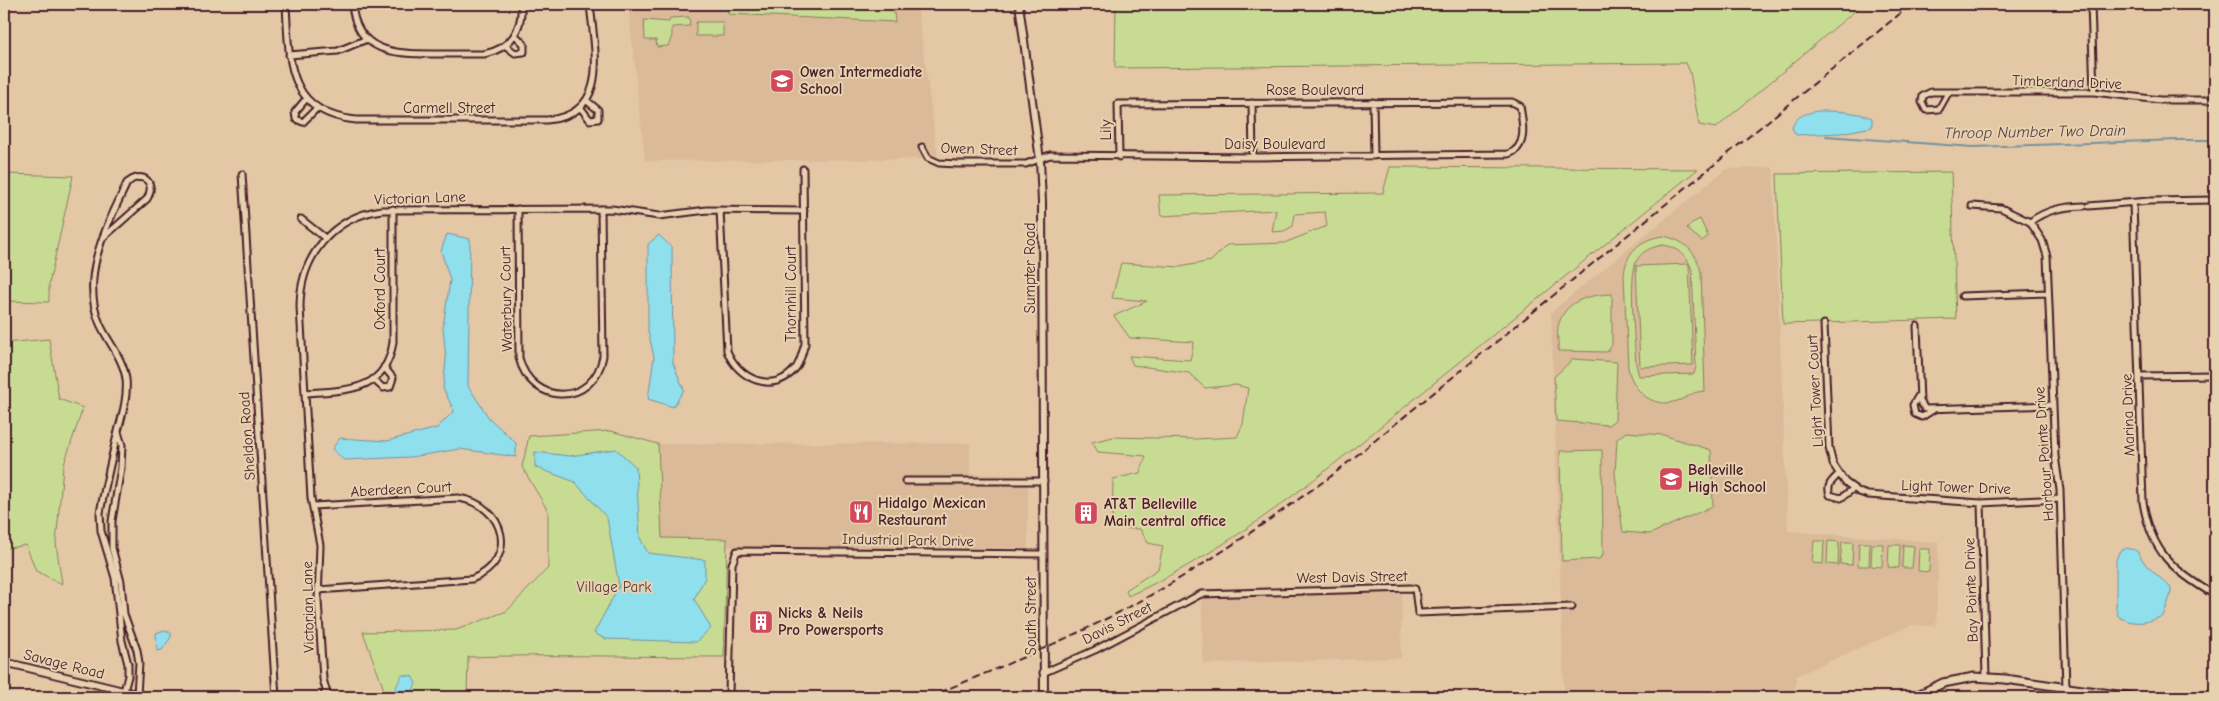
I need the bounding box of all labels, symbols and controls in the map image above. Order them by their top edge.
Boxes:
place label: Owen Intermediate School [800,63,922,98]
school or university icon: Owen Intermediate School [769,68,795,94]
street label: Timberland Drive [2012,71,2123,93]
street label: Rose Boulevard [1266,81,1364,99]
street label: Carmell Street [403,99,496,117]
street label: Lily [1097,119,1115,140]
water label: Throop Number Two Drain [1944,121,2126,143]
street label: Daisy Boulevard [1224,135,1326,153]
street label: Owen Street [940,139,1018,159]
street label: Victorian Lane [374,187,467,209]
street label: Sumpter Road [1021,223,1039,313]
street label: Waterbury Court [496,245,516,352]
street label: Thornhill Court [782,245,800,342]
street label: Oxford Court [371,247,389,330]
street label: Light Tower Court [1803,334,1827,448]
street label: Marina Drive [2118,373,2138,457]
street label: Harbour Pointe Drive [2030,385,2058,522]
street label: Sheldon Road [235,391,259,481]
place label: Belleville High School [1688,461,1766,496]
school or university icon: Belleville High School [1658,466,1684,492]
street label: Light Tower Drive [1901,476,2012,498]
street label: Aberdeen Court [350,477,453,501]
place label: Hidalgo Mexican Restaurant [878,494,986,529]
place label: AT&T Belleville Main central office [1104,495,1226,530]
restaurant icon: Hidalgo Mexican Restaurant [848,499,874,525]
building icon: AT&T Belleville Main central office [1073,500,1099,526]
street label: Industrial Park Drive [842,530,974,550]
street label: Bay Pointe Drive [1960,537,1982,643]
street label: Victorian Lane [298,561,318,653]
street label: West Davis Street [1296,567,1408,587]
street label: South Street [1022,576,1040,655]
park label: Village Park [577,578,652,596]
street label: Davis Street [1079,597,1155,648]
place label: Nicks & Neils Pro Powersports [778,604,883,639]
building icon: Nicks & Neils Pro Powersports [748,609,774,635]
street label: Savage Road [22,645,106,683]

